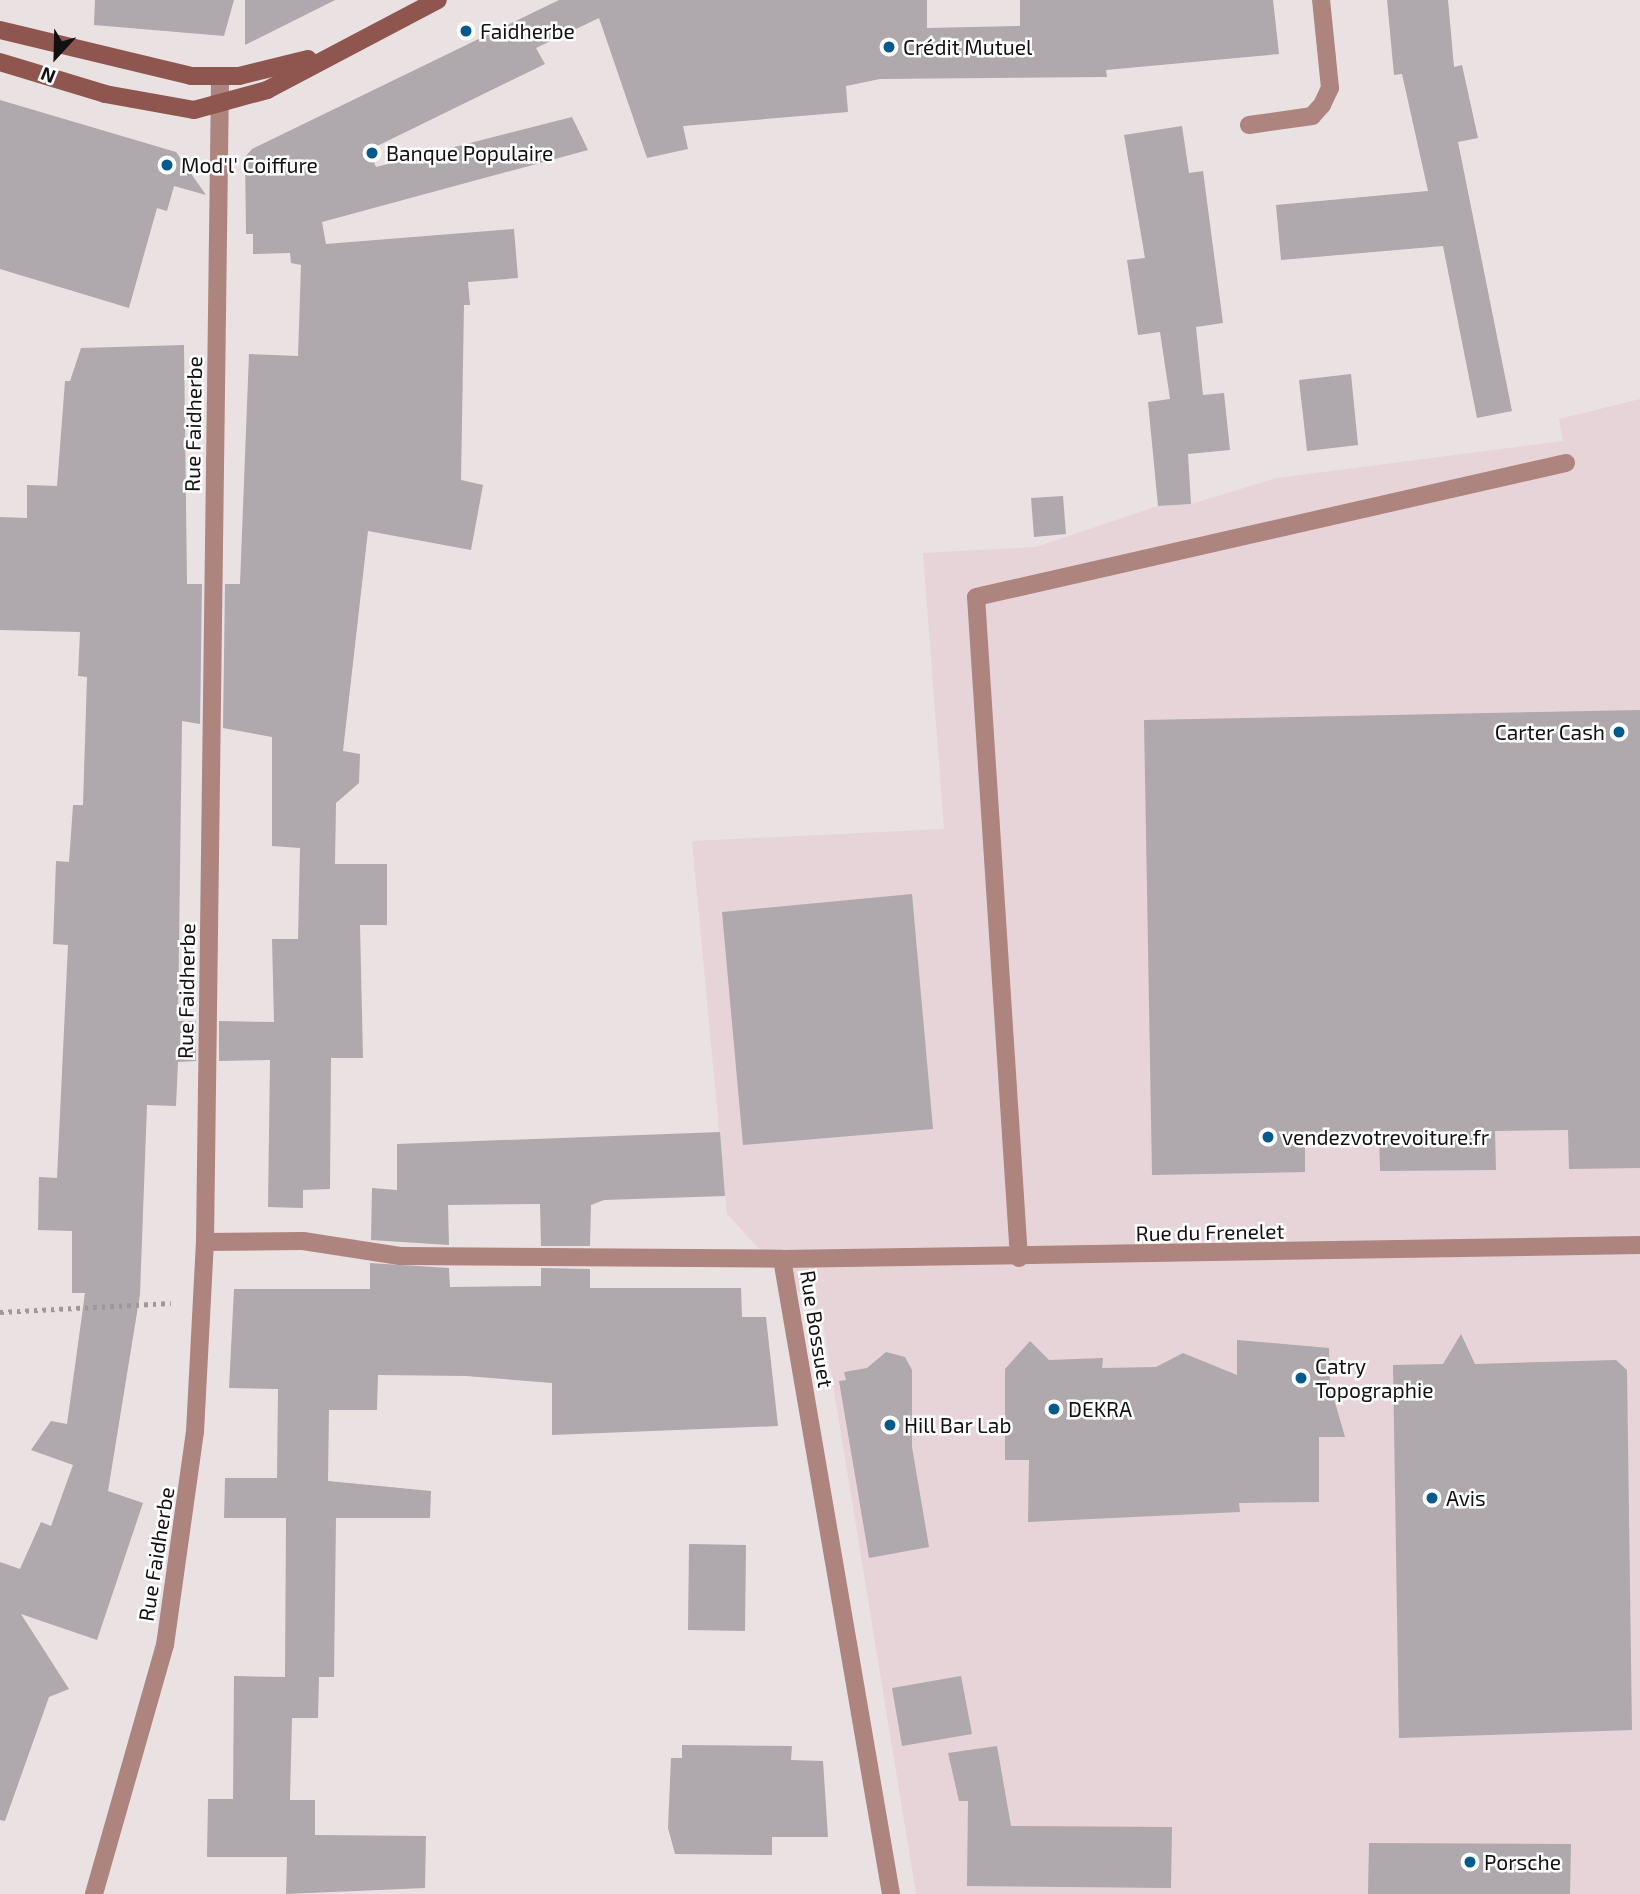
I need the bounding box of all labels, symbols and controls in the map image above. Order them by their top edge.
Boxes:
place label: Faidherbe [480,18,575,44]
north arrow [21,21,91,91]
marker: Faidherbe [458,23,474,39]
place label: Crédit Mutuel [903,34,1032,60]
marker: Crédit Mutuel [881,39,897,55]
text: N [37,63,59,89]
place label: Banque Populaire [386,140,553,166]
marker: Banque Populaire [364,145,380,161]
place label: Mod'l' Coiffure [181,152,318,178]
marker: Mod'l' Coiffure [159,157,175,173]
street label: Rue Faidherbe [179,356,207,492]
place label: Carter Cash [1494,719,1605,745]
marker: Carter Cash [1611,724,1627,740]
street label: Rue Faidherbe [172,923,200,1059]
place label: vendezvotrevoiture.fr [1282,1124,1489,1150]
marker: vendezvotrevoiture.fr [1260,1129,1276,1145]
street label: Rue du Frenelet [1135,1218,1285,1246]
street label: Rue Bossuet [795,1269,839,1389]
place label: Catry Topographie [1315,1353,1433,1403]
marker: Catry Topographie [1293,1370,1309,1386]
place label: DEKRA [1068,1396,1132,1422]
marker: DEKRA [1046,1401,1062,1417]
place label: Hill Bar Lab [904,1412,1012,1438]
marker: Hill Bar Lab [882,1417,898,1433]
street label: Rue Faidherbe [133,1485,179,1623]
place label: Avis [1446,1485,1486,1511]
marker: Avis [1424,1490,1440,1506]
place label: Porsche [1484,1849,1561,1875]
marker: Porsche [1462,1854,1478,1870]

